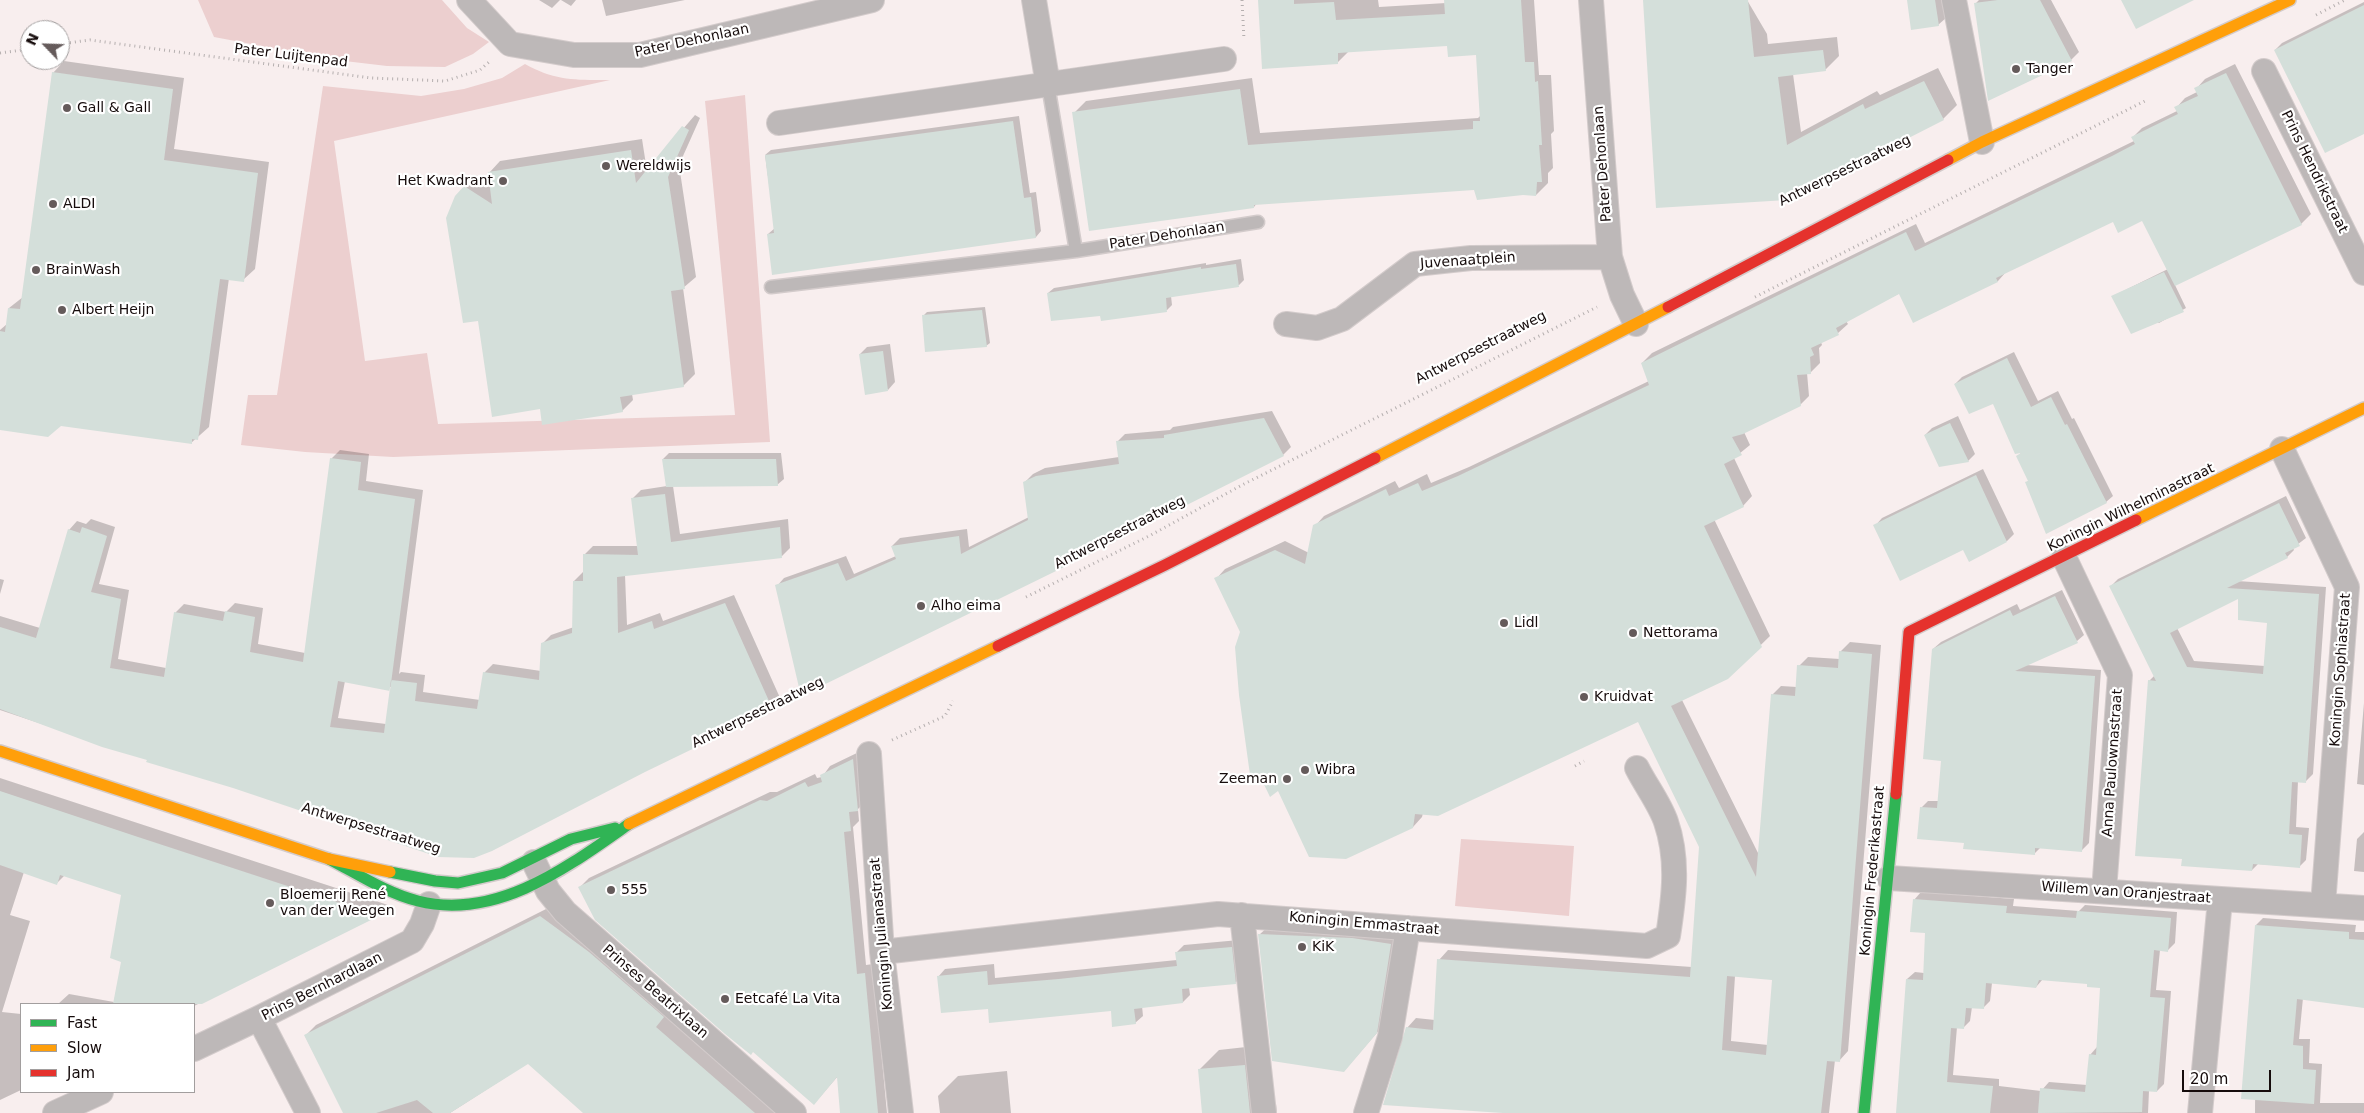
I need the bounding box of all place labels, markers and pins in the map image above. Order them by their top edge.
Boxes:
place label: Tanger [2026,61,2073,77]
marker: Tanger [2010,63,2022,75]
place label: Gall & Gall [77,100,151,116]
marker: Gall & Gall [61,102,73,114]
place label: Wereldwijs [616,158,691,174]
marker: Wereldwijs [600,160,612,172]
place label: Het Kwadrant [397,173,493,189]
marker: Het Kwadrant [497,175,509,187]
place label: ALDI [63,196,95,212]
marker: ALDI [47,198,59,210]
place label: BrainWash [46,262,120,278]
marker: BrainWash [30,264,42,276]
place label: Albert Heijn [72,302,154,318]
marker: Albert Heijn [56,304,68,316]
place label: Alho eima [931,598,1001,614]
marker: Alho eima [915,600,927,612]
place label: Lidl [1514,615,1538,631]
marker: Lidl [1498,617,1510,629]
place label: Nettorama [1643,625,1718,641]
marker: Nettorama [1627,627,1639,639]
place label: Kruidvat [1594,689,1653,705]
marker: Kruidvat [1578,691,1590,703]
place label: Wibra [1315,762,1356,778]
marker: Wibra [1299,764,1311,776]
place label: Zeeman [1219,771,1277,787]
marker: Zeeman [1281,773,1293,785]
place label: 555 [621,882,648,898]
marker: 555 [605,884,617,896]
place label: Bloemerij René van der Weegen [280,887,395,920]
marker: Bloemerij René van der Weegen [264,897,276,909]
place label: KiK [1312,939,1334,955]
marker: KiK [1296,941,1308,953]
place label: Eetcafé La Vita [735,991,840,1007]
marker: Eetcafé La Vita [719,993,731,1005]

